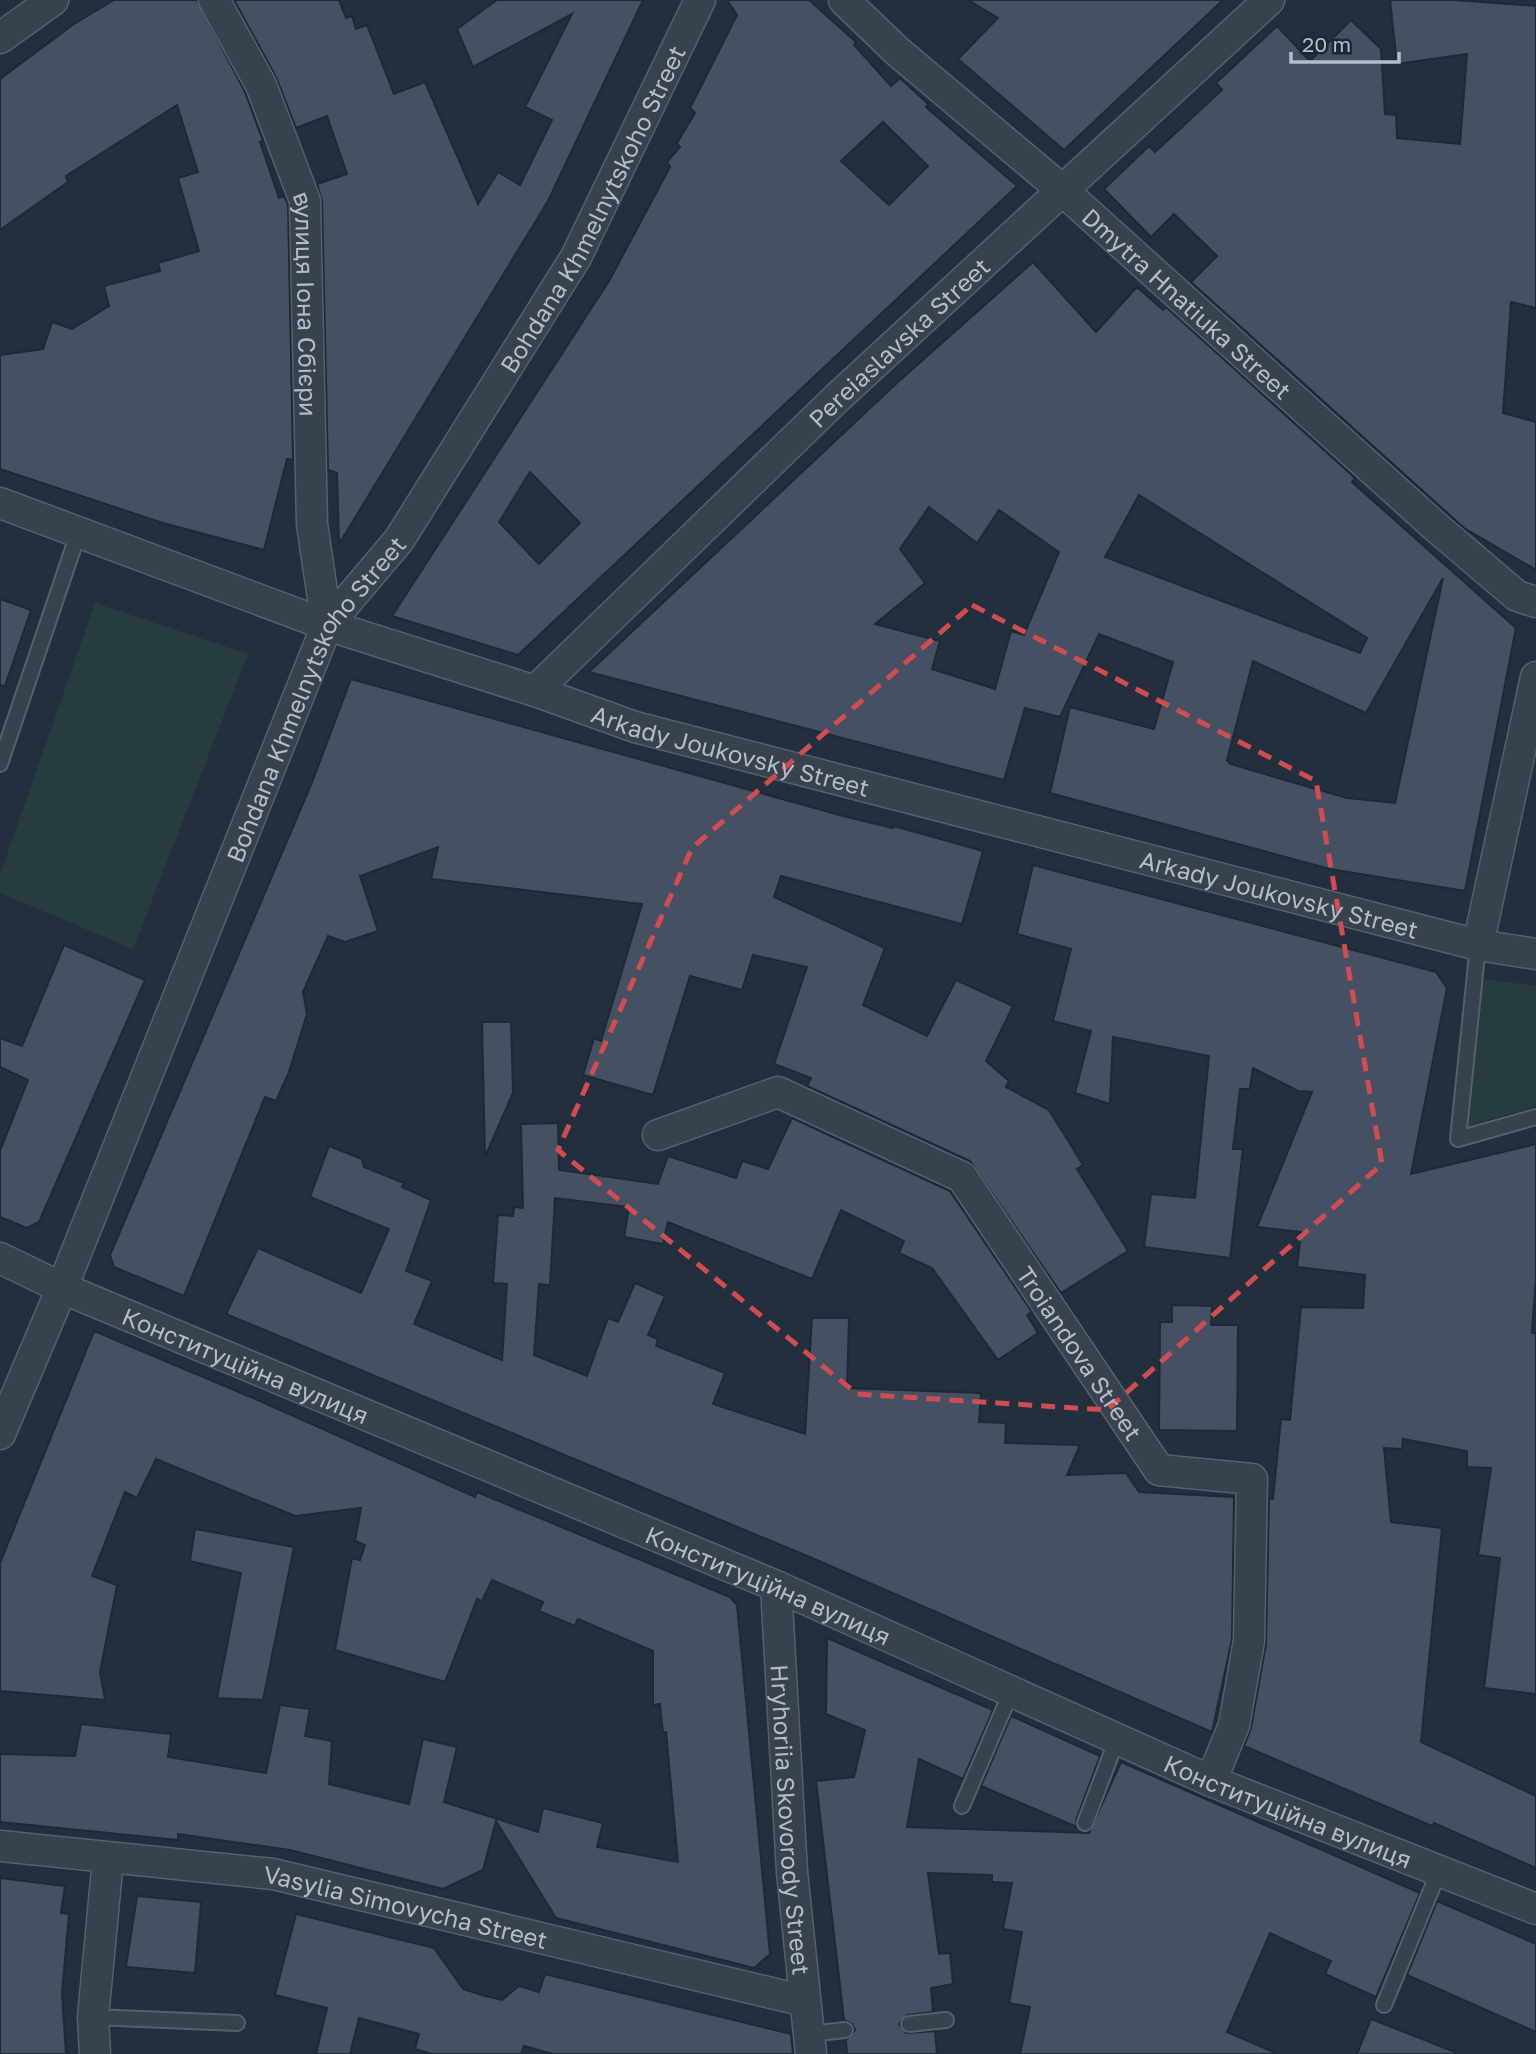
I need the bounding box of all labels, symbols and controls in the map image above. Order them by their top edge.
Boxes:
scale bar [1291,21,1400,65]
text: 20 m [1302,31,1351,57]
street label: Bohdana Khmelnytskoho Street [493,40,691,378]
street label: вулиця Іона Сбієри [288,187,324,417]
street label: Dmytra Hnatiuka Street [1077,201,1298,404]
street label: Pereiaslavska Street [802,251,995,433]
street label: Bohdana Khmelnytskoho Street [219,530,411,866]
street label: Arkady Joukovsky Street [588,698,873,802]
street label: Arkady Joukovsky Street [1137,844,1422,944]
street label: Troiandova Street [1012,1260,1149,1445]
street label: Конституційна вулиця [118,1300,373,1429]
street label: Конституційна вулиця [641,1519,896,1650]
street label: Hryhoriia Skovorody Street [766,1663,817,1976]
street label: Конституційна вулиця [1160,1748,1416,1873]
street label: Vasylia Simovycha Street [263,1859,551,1954]

